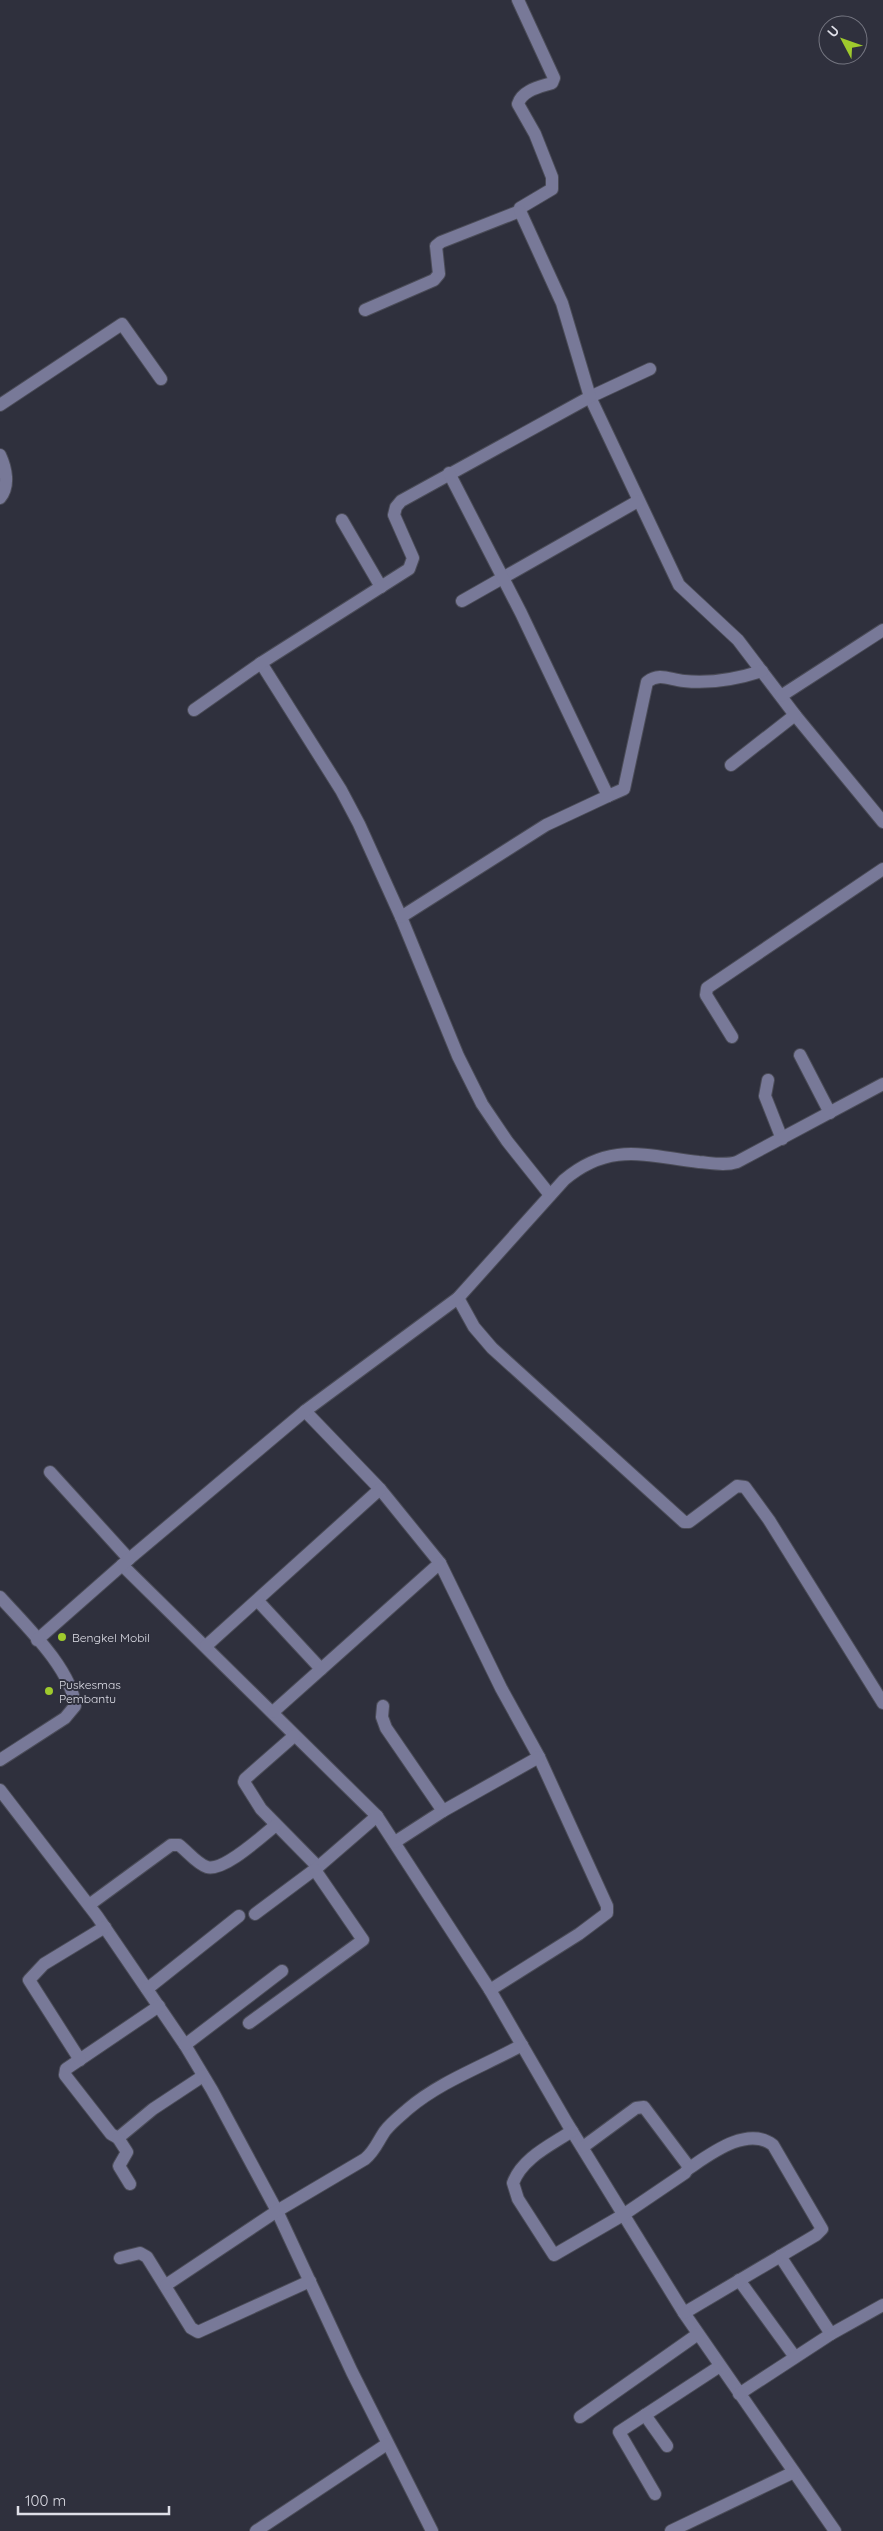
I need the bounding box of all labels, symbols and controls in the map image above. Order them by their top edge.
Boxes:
north arrow [818,15,868,65]
text: U [823,22,843,41]
place label: Bengkel Mobil [72,1630,150,1645]
marker: Bengkel Mobil [56,1631,68,1643]
place label: Puskesmas Pembantu [59,1677,121,1706]
marker: Puskesmas Pembantu [43,1685,55,1697]
scale bar [18,2484,169,2516]
text: 100 m [25,2491,66,2510]

